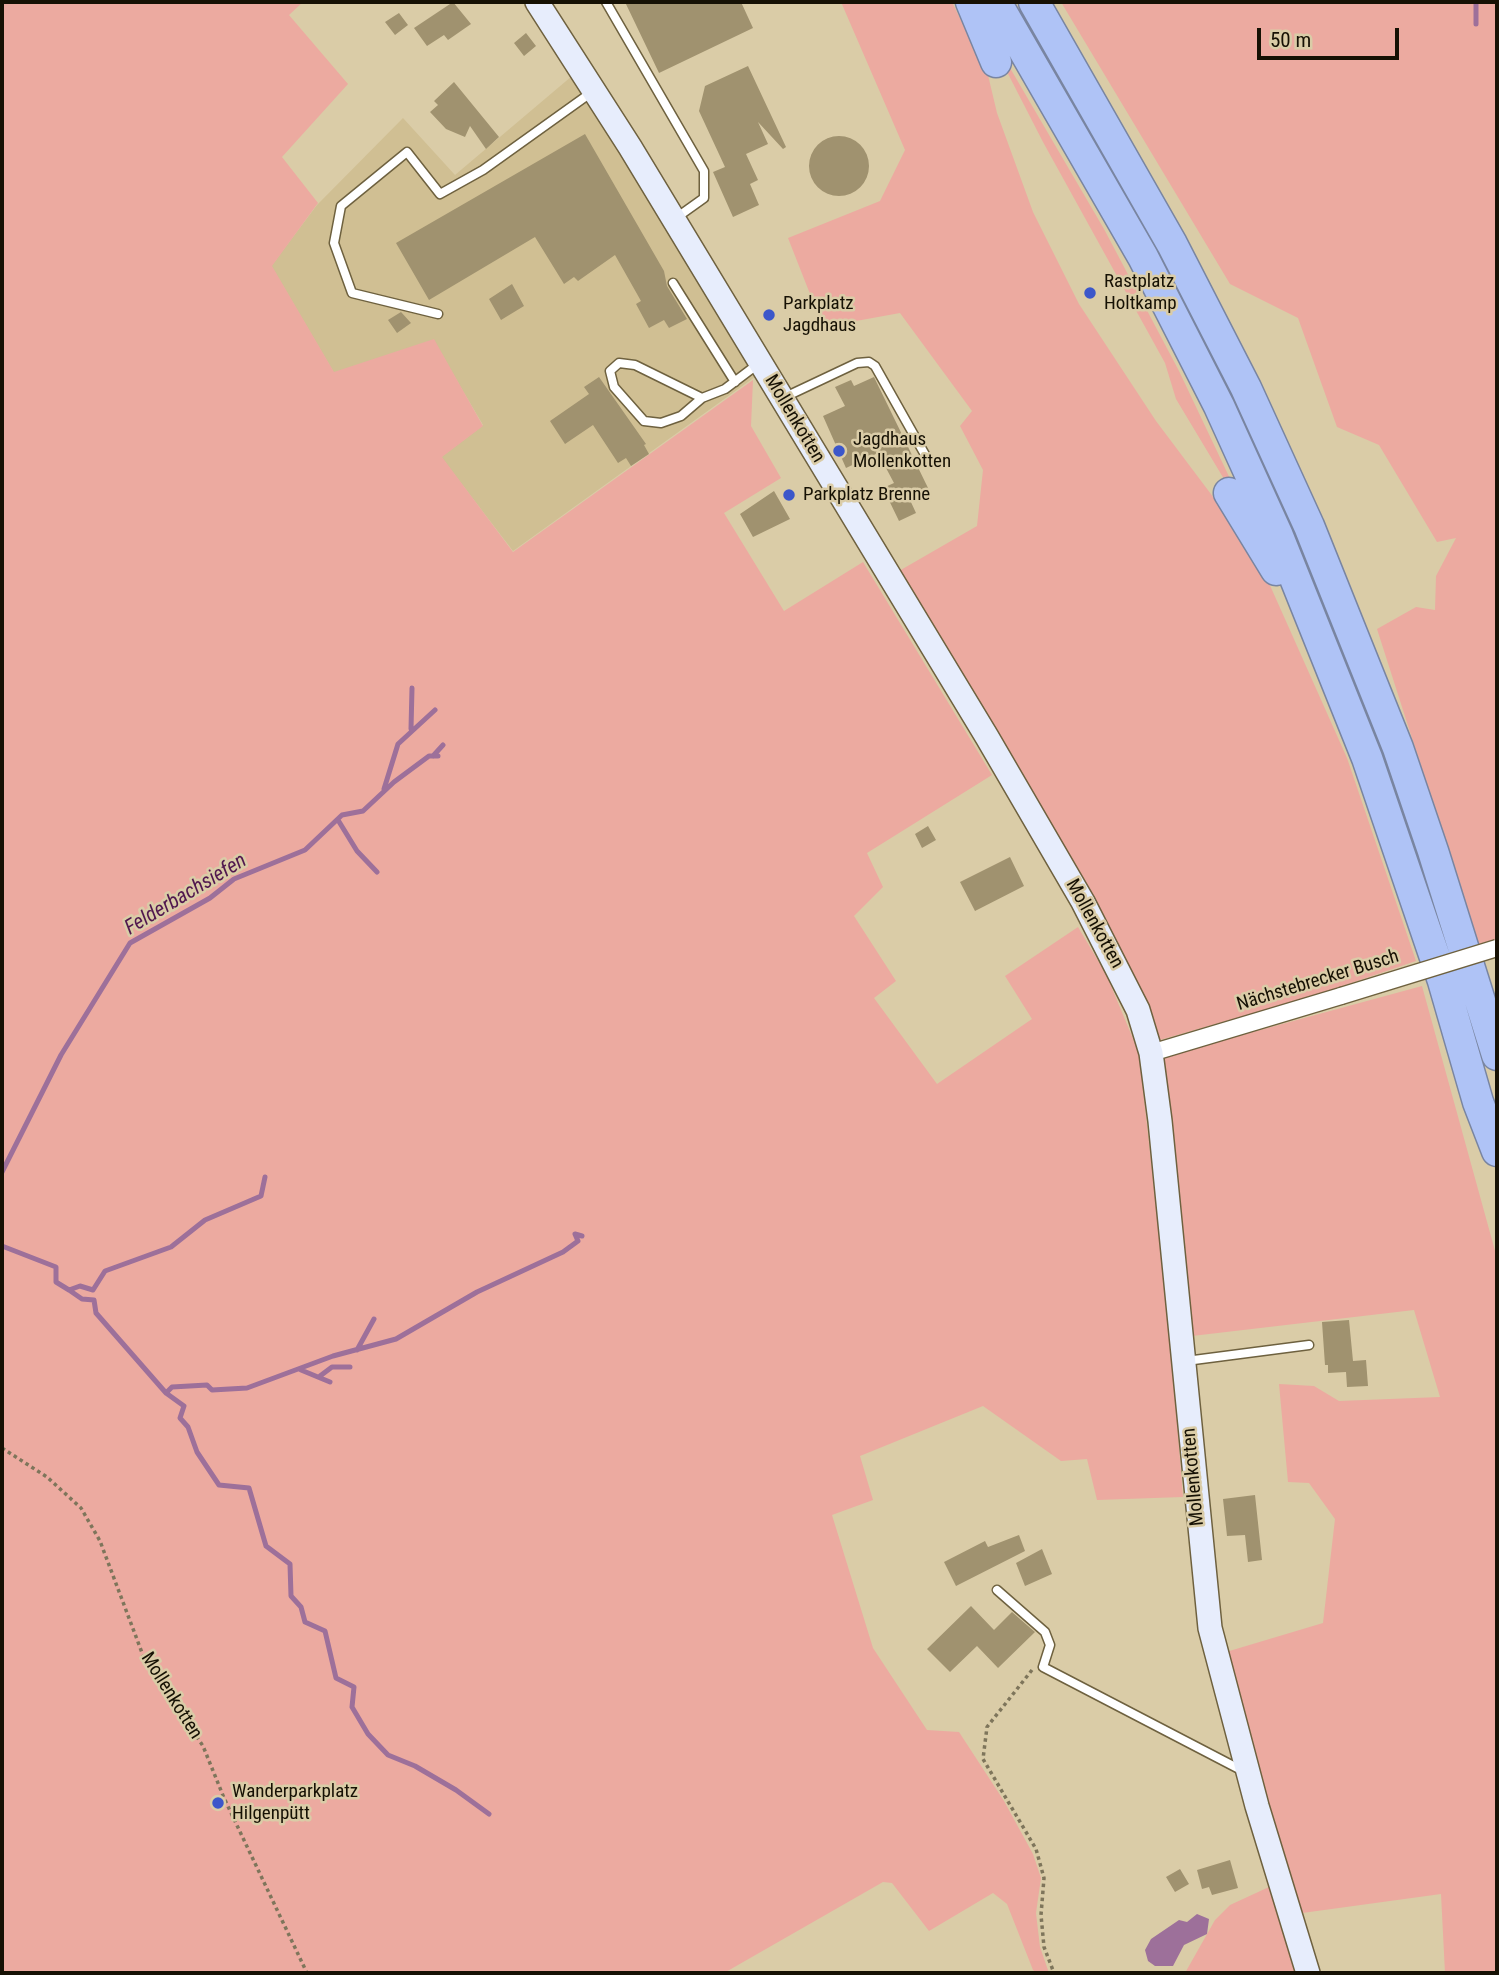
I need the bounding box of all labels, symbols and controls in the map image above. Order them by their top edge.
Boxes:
scale bar [1261,14,1403,58]
text: 50 m [1270,28,1311,52]
place label: Rastplatz Holtkamp [1104,271,1177,315]
marker: Rastplatz Holtkamp [1082,285,1098,301]
place label: Parkplatz Jagdhaus [783,293,856,337]
marker: Parkplatz Jagdhaus [761,307,777,323]
street label: Mollenkotten [759,371,829,467]
place label: Jagdhaus Mollenkotten [853,429,951,473]
marker: Jagdhaus Mollenkotten [831,443,847,459]
place label: Parkplatz Brenne [803,484,930,506]
marker: Parkplatz Brenne [781,487,797,503]
water label: Felderbachsiefen [120,849,252,941]
street label: Mollenkotten [1060,876,1128,972]
street label: Nächstebrecker Busch [1234,945,1402,1017]
street label: Mollenkotten [1178,1427,1210,1527]
street label: Mollenkotten [135,1648,207,1744]
place label: Wanderparkplatz Hilgenpütt [232,1781,358,1825]
marker: Wanderparkplatz Hilgenpütt [210,1795,226,1811]

